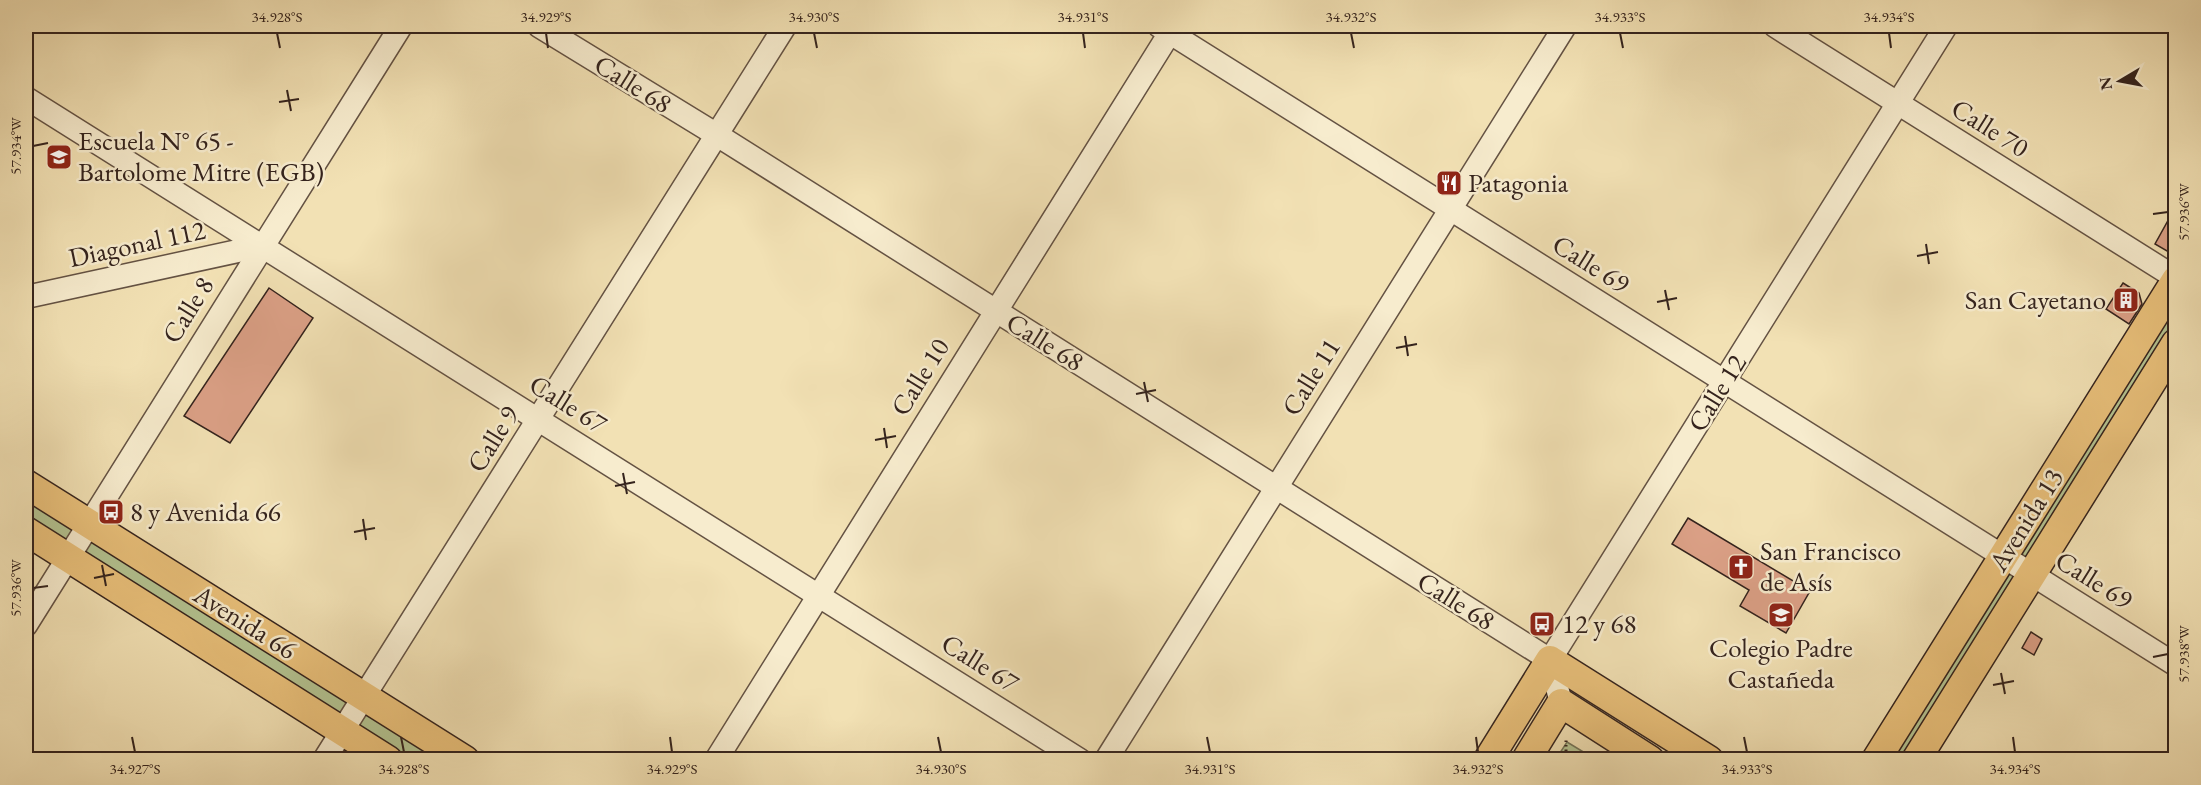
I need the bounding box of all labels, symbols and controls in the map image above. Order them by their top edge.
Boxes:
text: 34.928°S [252,7,302,26]
text: 34.929°S [521,7,571,26]
text: 34.930°S [789,7,839,26]
text: 34.931°S [1058,7,1108,26]
text: 34.932°S [1326,7,1376,26]
text: 34.933°S [1595,7,1645,26]
text: 34.934°S [1864,7,1914,26]
street label: Calle 68 [588,46,678,121]
north arrow [2090,51,2150,111]
text: N [2094,75,2117,92]
street label: Calle 70 [1945,90,2036,165]
text: 57.934°W [6,117,25,175]
place label: Escuela N° 65 - Bartolome Mitre (EGB) [78,123,324,189]
school or university icon: Escuela N° 65 - Bartolome Mitre (EGB) [44,142,74,172]
place label: Patagonia [1468,165,1569,200]
restaurant icon: Patagonia [1434,168,1464,198]
text: 57.936°W [2174,183,2193,241]
street label: Diagonal 112 [65,212,208,275]
street label: Calle 69 [1546,226,1637,301]
street label: Calle 8 [154,270,221,349]
place label: San Cayetano [1965,282,2106,317]
building icon: San Cayetano [2111,285,2141,315]
street label: Calle 68 [1000,304,1090,379]
street label: Calle 10 [882,331,957,422]
street label: Calle 11 [1273,332,1348,422]
street label: Calle 12 [1679,347,1754,438]
street label: Calle 67 [523,366,614,441]
street label: Calle 9 [459,399,526,478]
street label: Avenida 13 [1980,462,2071,579]
place label: 8 y Avenida 66 [130,494,281,529]
bus stop icon: 8 y Avenida 66 [96,497,126,527]
place label: San Francisco de Asís [1760,533,1901,599]
street label: Calle 69 [2049,542,2140,617]
church icon: San Francisco de Asís [1726,552,1756,582]
text: 57.936°W [6,559,25,617]
street label: Calle 68 [1411,563,1501,638]
street label: Avenida 66 [186,576,303,667]
school or university icon: Colegio Padre Castañeda [1766,600,1796,630]
place label: 12 y 68 [1562,606,1636,641]
bus stop icon: 12 y 68 [1527,609,1557,639]
street label: Calle 67 [935,625,1026,700]
text: 57.938°W [2174,625,2193,683]
place label: Colegio Padre Castañeda [1709,630,1853,696]
text: 34.927°S [110,759,160,778]
text: 34.928°S [379,759,429,778]
text: 34.929°S [647,759,697,778]
text: 34.930°S [916,759,966,778]
text: 34.931°S [1185,759,1235,778]
text: 34.932°S [1453,759,1503,778]
text: 34.933°S [1722,759,1772,778]
text: 34.934°S [1990,759,2040,778]

